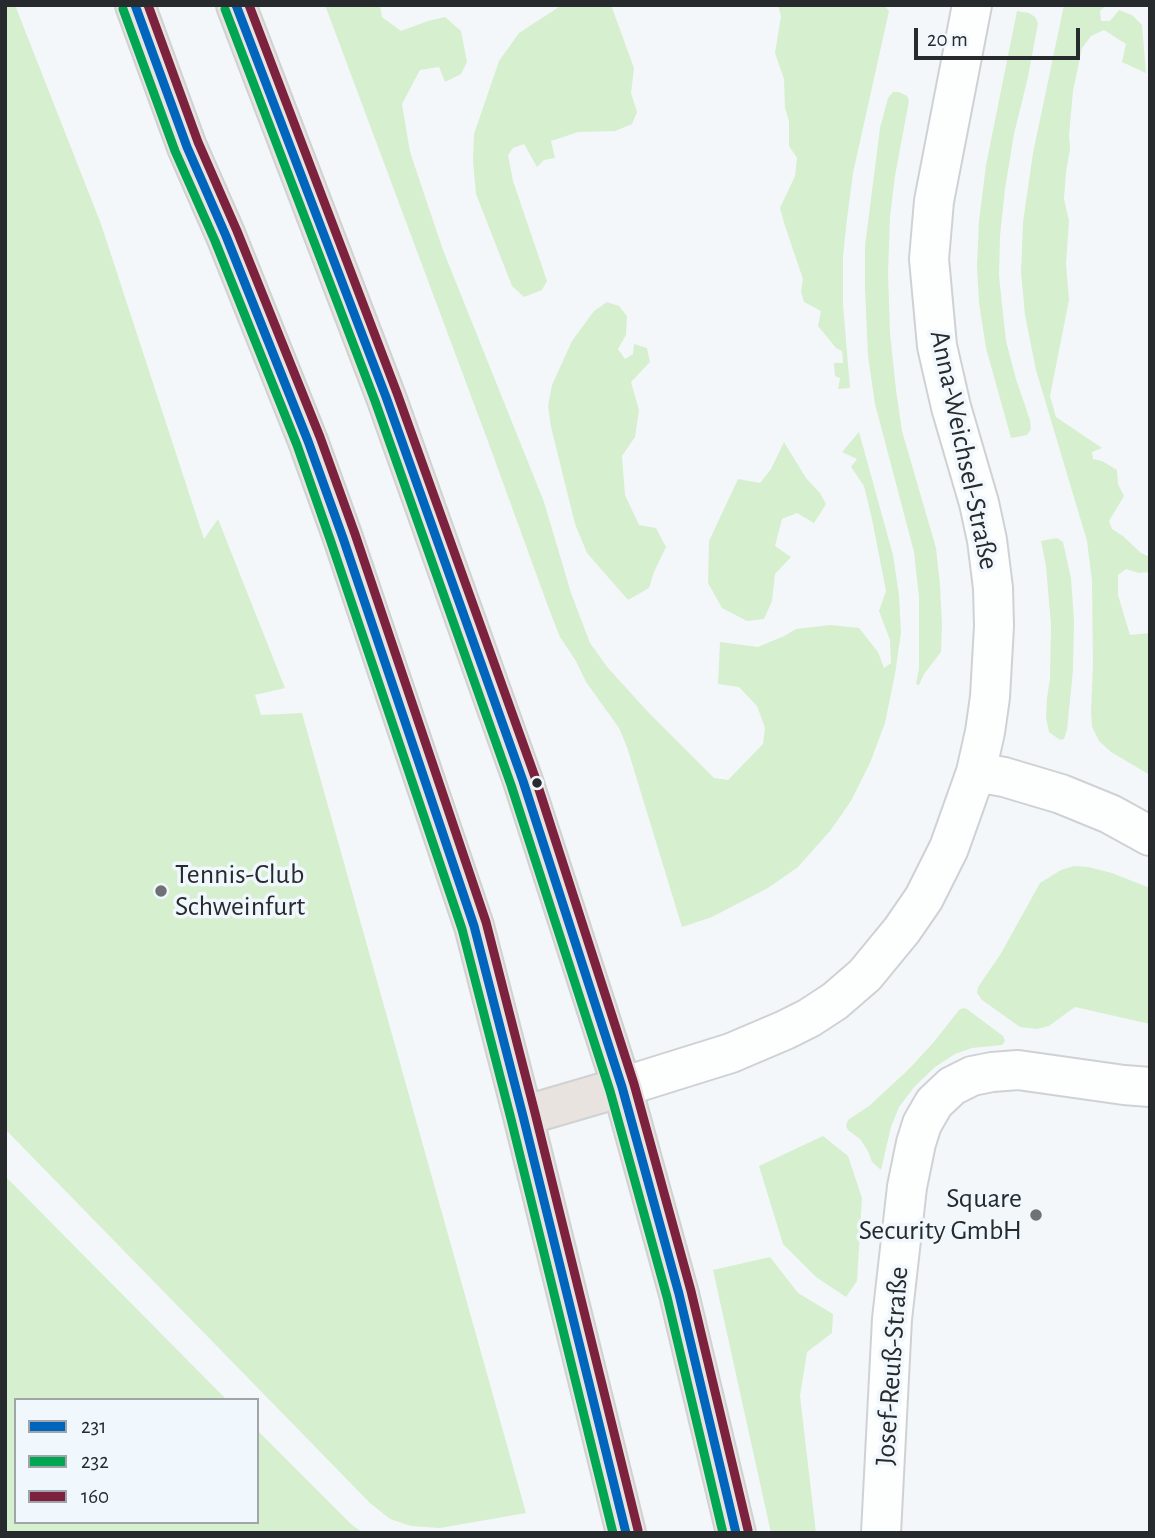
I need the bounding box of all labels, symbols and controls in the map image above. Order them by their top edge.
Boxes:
scale bar [917,14,1083,58]
text: 20 m [927,29,968,50]
street label: Anna-Weichsel-Straße [922,327,1006,573]
unlabelled marker [530,776,544,790]
place label: Tennis-Club Schweinfurt [175,858,305,924]
marker: Tennis-Club Schweinfurt [153,883,169,899]
place label: Square Security GmbH [859,1182,1022,1248]
marker: Square Security GmbH [1028,1207,1044,1223]
street label: Josef-Reuß-Straße [868,1265,916,1467]
legend [14,1398,259,1524]
text: 231 [81,1416,106,1437]
text: 232 [81,1451,109,1472]
text: 160 [81,1486,109,1507]

